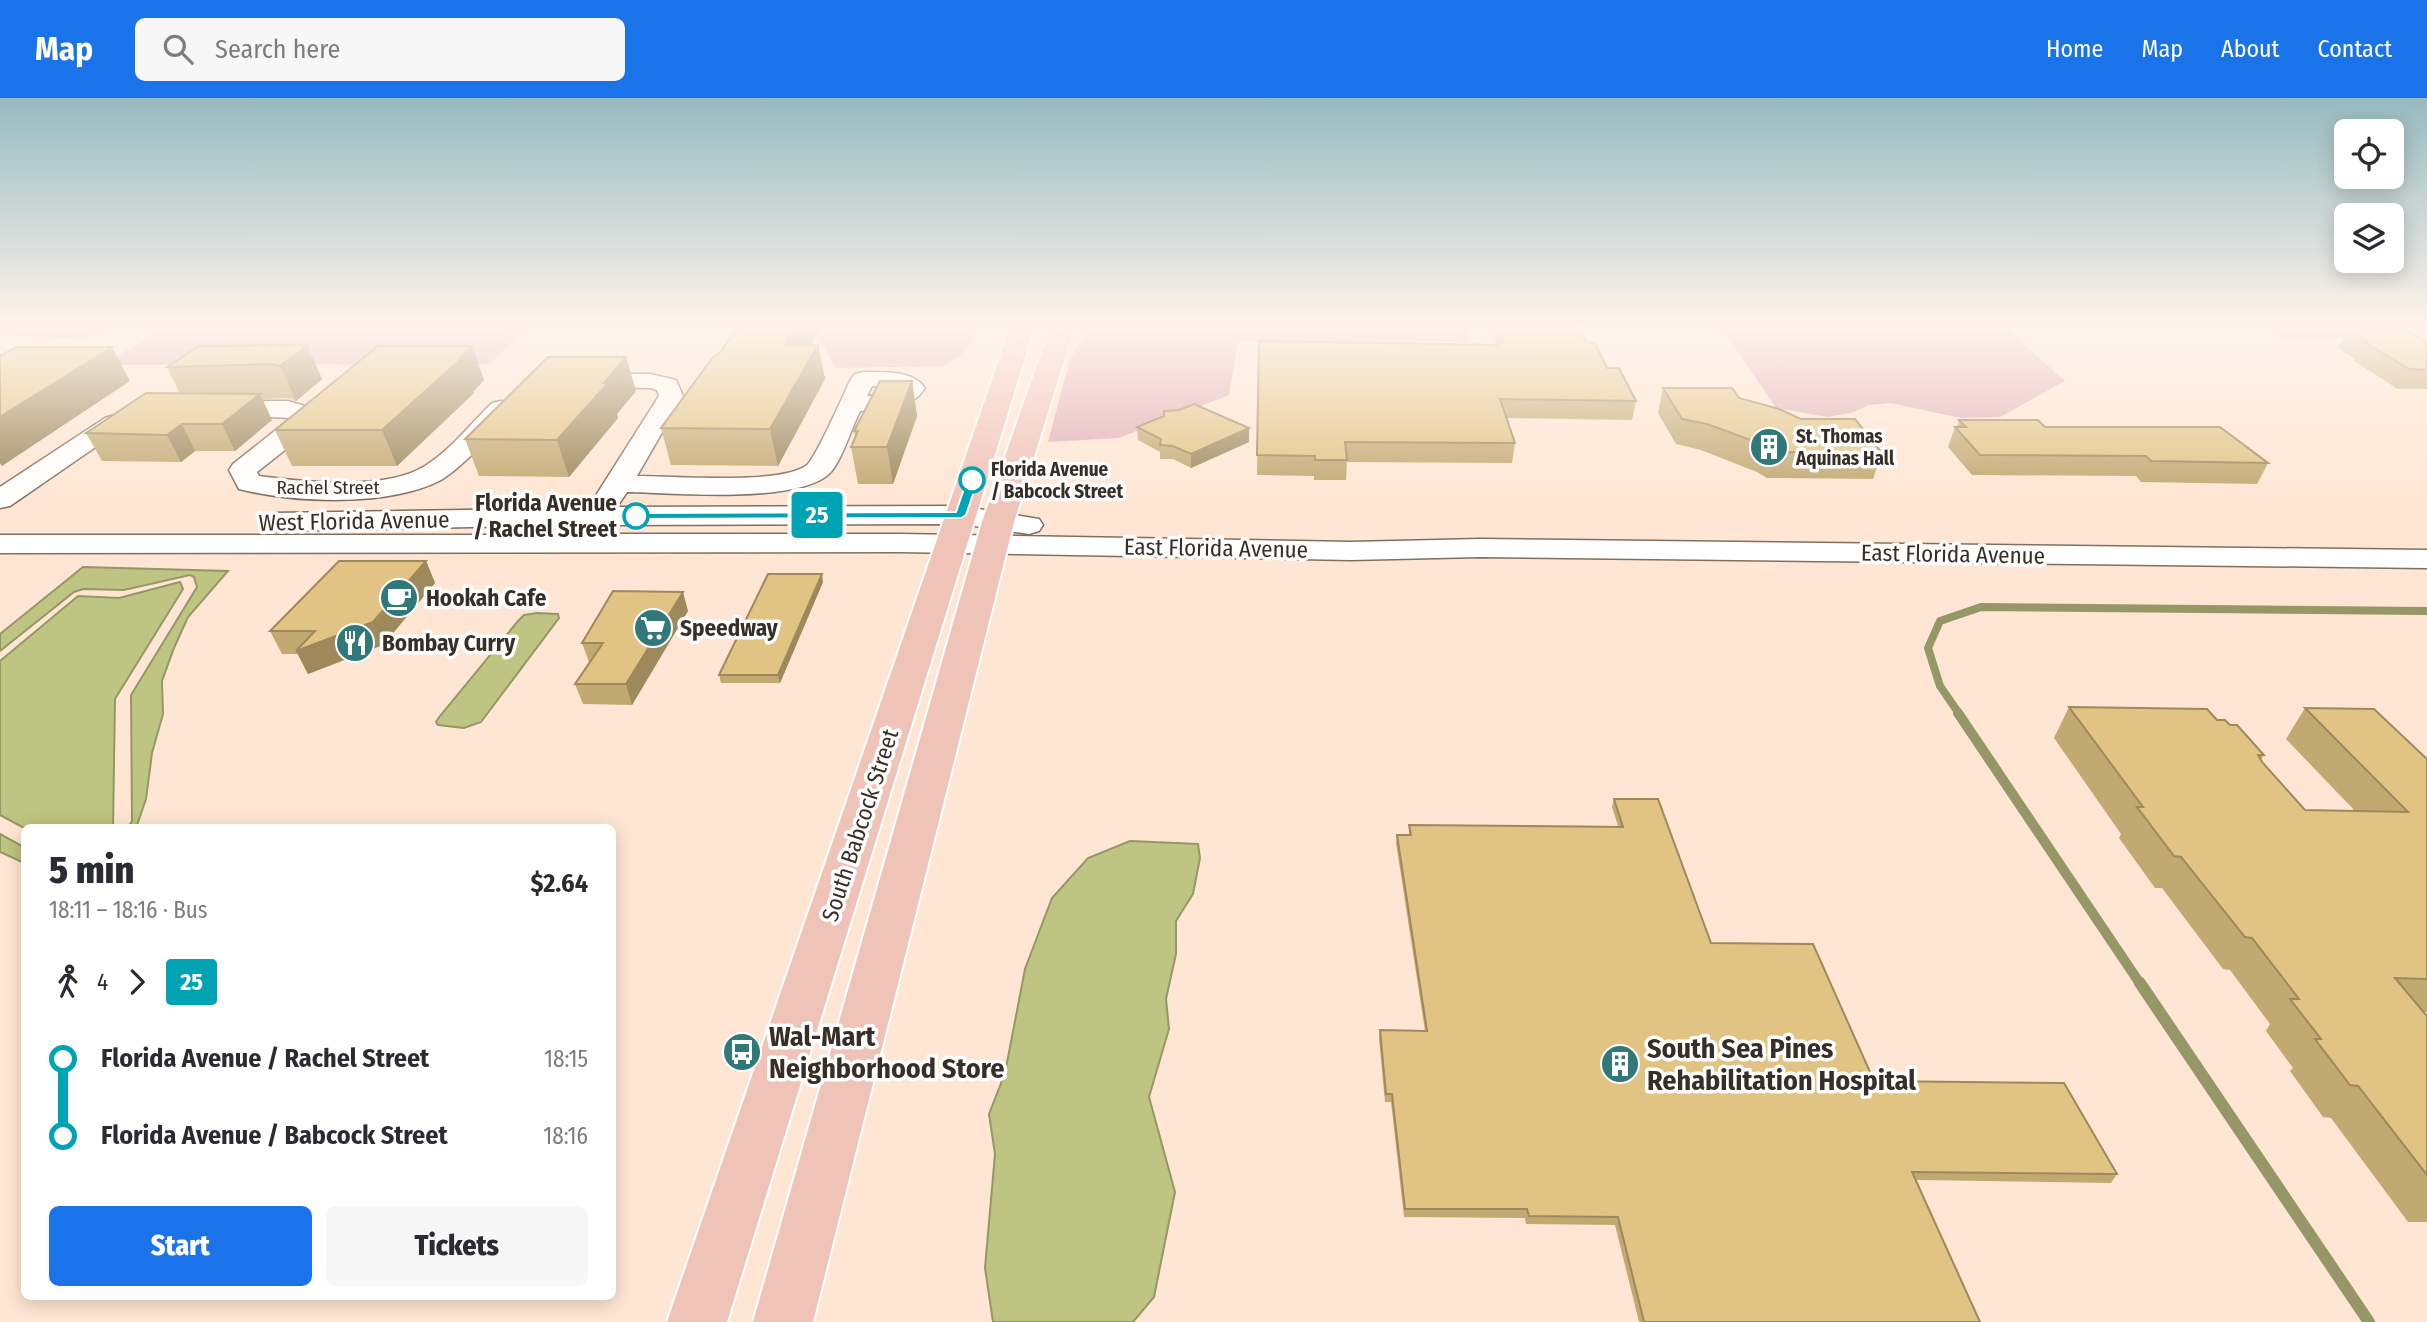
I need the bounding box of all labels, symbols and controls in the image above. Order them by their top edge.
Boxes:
search box [135,18,625,81]
text: Map [35,29,93,69]
icon: search [159,30,197,68]
text: Search here [215,34,340,65]
text: Home [2046,35,2103,63]
text: Map [2141,35,2183,63]
text: About [2221,35,2279,63]
text: Contact [2317,35,2392,63]
map controls [2334,119,2404,273]
button: locate [2334,119,2404,189]
button: layers [2334,203,2404,273]
place label: St. Thomas Aquinas Hall [1795,425,1895,470]
building icon: St. Thomas Aquinas Hall [1748,426,1790,468]
place label: Florida Avenue / Babcock Street [991,458,1123,503]
marker: Florida Avenue / Babcock Street [959,467,985,493]
street label: Rachel Street [276,476,380,499]
place label: Florida Avenue / Rachel Street [473,489,618,543]
line badge: 25 [786,492,848,538]
text: 25 [806,501,828,529]
marker: Florida Avenue / Rachel Street [623,503,649,529]
street label: West Florida Avenue [258,505,450,537]
street label: East Florida Avenue [1124,532,1308,564]
street label: East Florida Avenue [1861,538,2045,570]
cafe icon: Hookah Cafe [378,577,420,619]
place label: Hookah Cafe [426,584,547,612]
supermarket icon: Speedway [632,607,674,649]
place label: Speedway [680,614,779,642]
restaurant icon: Bombay Curry [334,622,376,664]
place label: Bombay Curry [382,629,516,657]
street label: South Babcock Street [816,725,904,925]
text: 5 min [49,847,134,893]
text: $2.64 [531,868,588,899]
text: 18:11 – 18:16 · Bus [49,896,208,924]
icon: walk [49,963,87,1001]
icon: forward [118,963,156,1001]
text: 4 [97,968,108,996]
text: 25 [180,968,203,996]
place label: Wal-Mart Neighborhood Store [769,1020,1004,1085]
bus stop icon: Wal-Mart Neighborhood Store [721,1031,763,1073]
place label: South Sea Pines Rehabilitation Hospital [1647,1032,1916,1097]
text: Florida Avenue / Rachel Street [101,1043,429,1074]
building icon: South Sea Pines Rehabilitation Hospital [1599,1043,1641,1085]
text: 18:15 [544,1045,588,1073]
text: Florida Avenue / Babcock Street [101,1120,448,1151]
text: 18:16 [543,1122,588,1150]
button: Start [49,1206,312,1286]
button: Tickets [326,1206,588,1286]

